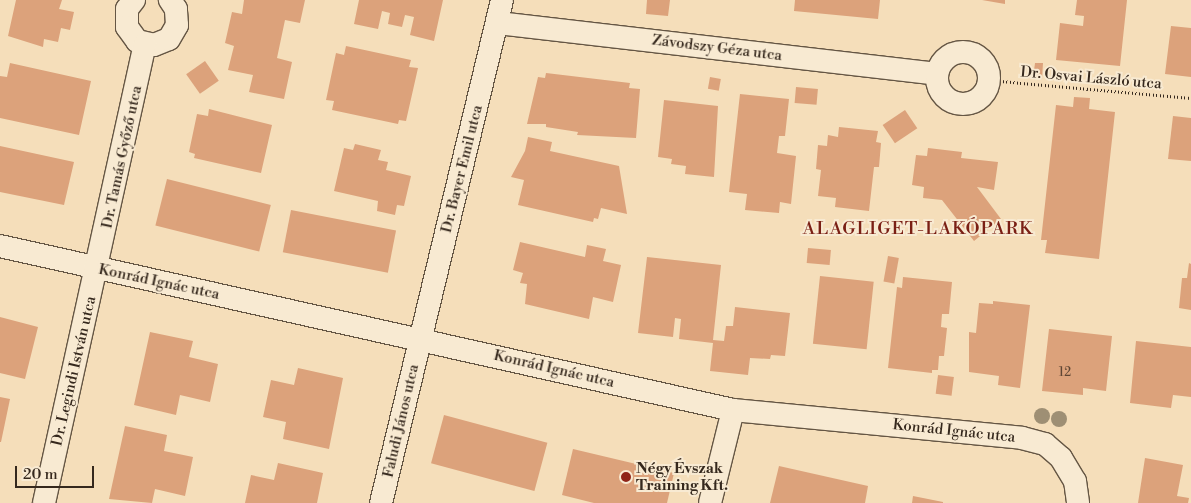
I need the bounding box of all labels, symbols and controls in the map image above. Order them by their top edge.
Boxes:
street label: Závodszy Géza utca [651,31,783,65]
street label: Dr. Osvai László utca [1020,63,1162,93]
street label: Dr. Tamás Győző utca [98,84,146,230]
street label: Dr. Bayer Emil utca [437,103,487,235]
district label: ALAGLIGET-LAKÓPARK [801,218,1035,240]
street label: Konrád Ignác utca [97,260,221,304]
street label: Dr. Legindi István utca [48,294,100,448]
street label: Konrád Ignác utca [492,346,616,392]
street label: Faludi János utca [379,363,423,479]
house number: 12 [1059,366,1071,380]
street label: Konrád Ignác utca [892,416,1016,446]
scale bar [18,456,96,488]
place label: Négy Évszak Training Kft. [636,459,728,494]
text: 20 m [23,465,58,484]
marker: Négy Évszak Training Kft. [620,471,632,483]

